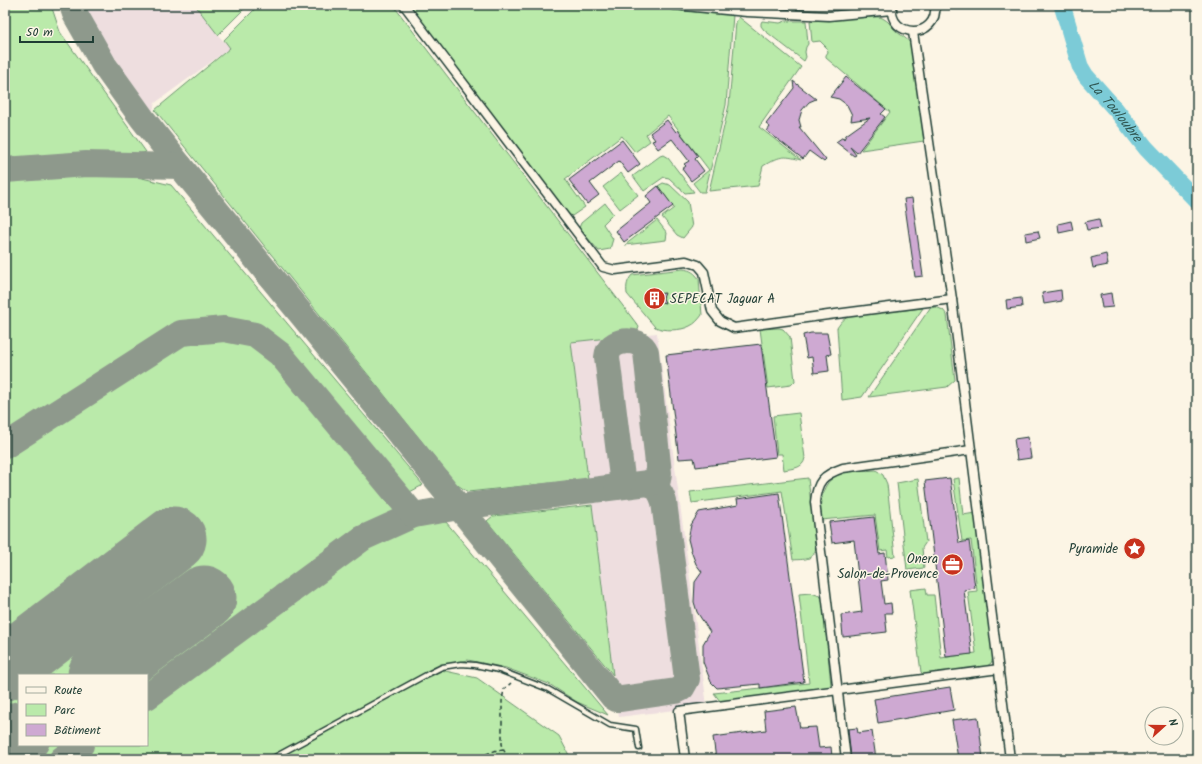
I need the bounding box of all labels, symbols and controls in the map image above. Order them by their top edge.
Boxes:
scale bar [20,18,93,44]
text: 50 m [26,23,53,42]
water label: La Touloubre [1082,75,1148,149]
building icon: SEPECAT Jaguar A [641,285,667,311]
place label: SEPECAT Jaguar A [670,289,775,310]
place icon: Pyramide [1121,535,1147,561]
place label: Pyramide [1069,539,1118,560]
place label: Onera Salon-de-Provence [838,549,938,585]
office icon: Onera Salon-de-Provence [940,552,966,578]
legend [18,674,148,746]
text: Route [54,681,83,700]
text: Parc [54,701,75,720]
north arrow [1144,706,1184,746]
text: N [1163,716,1182,729]
text: Bâtiment [54,721,101,740]

